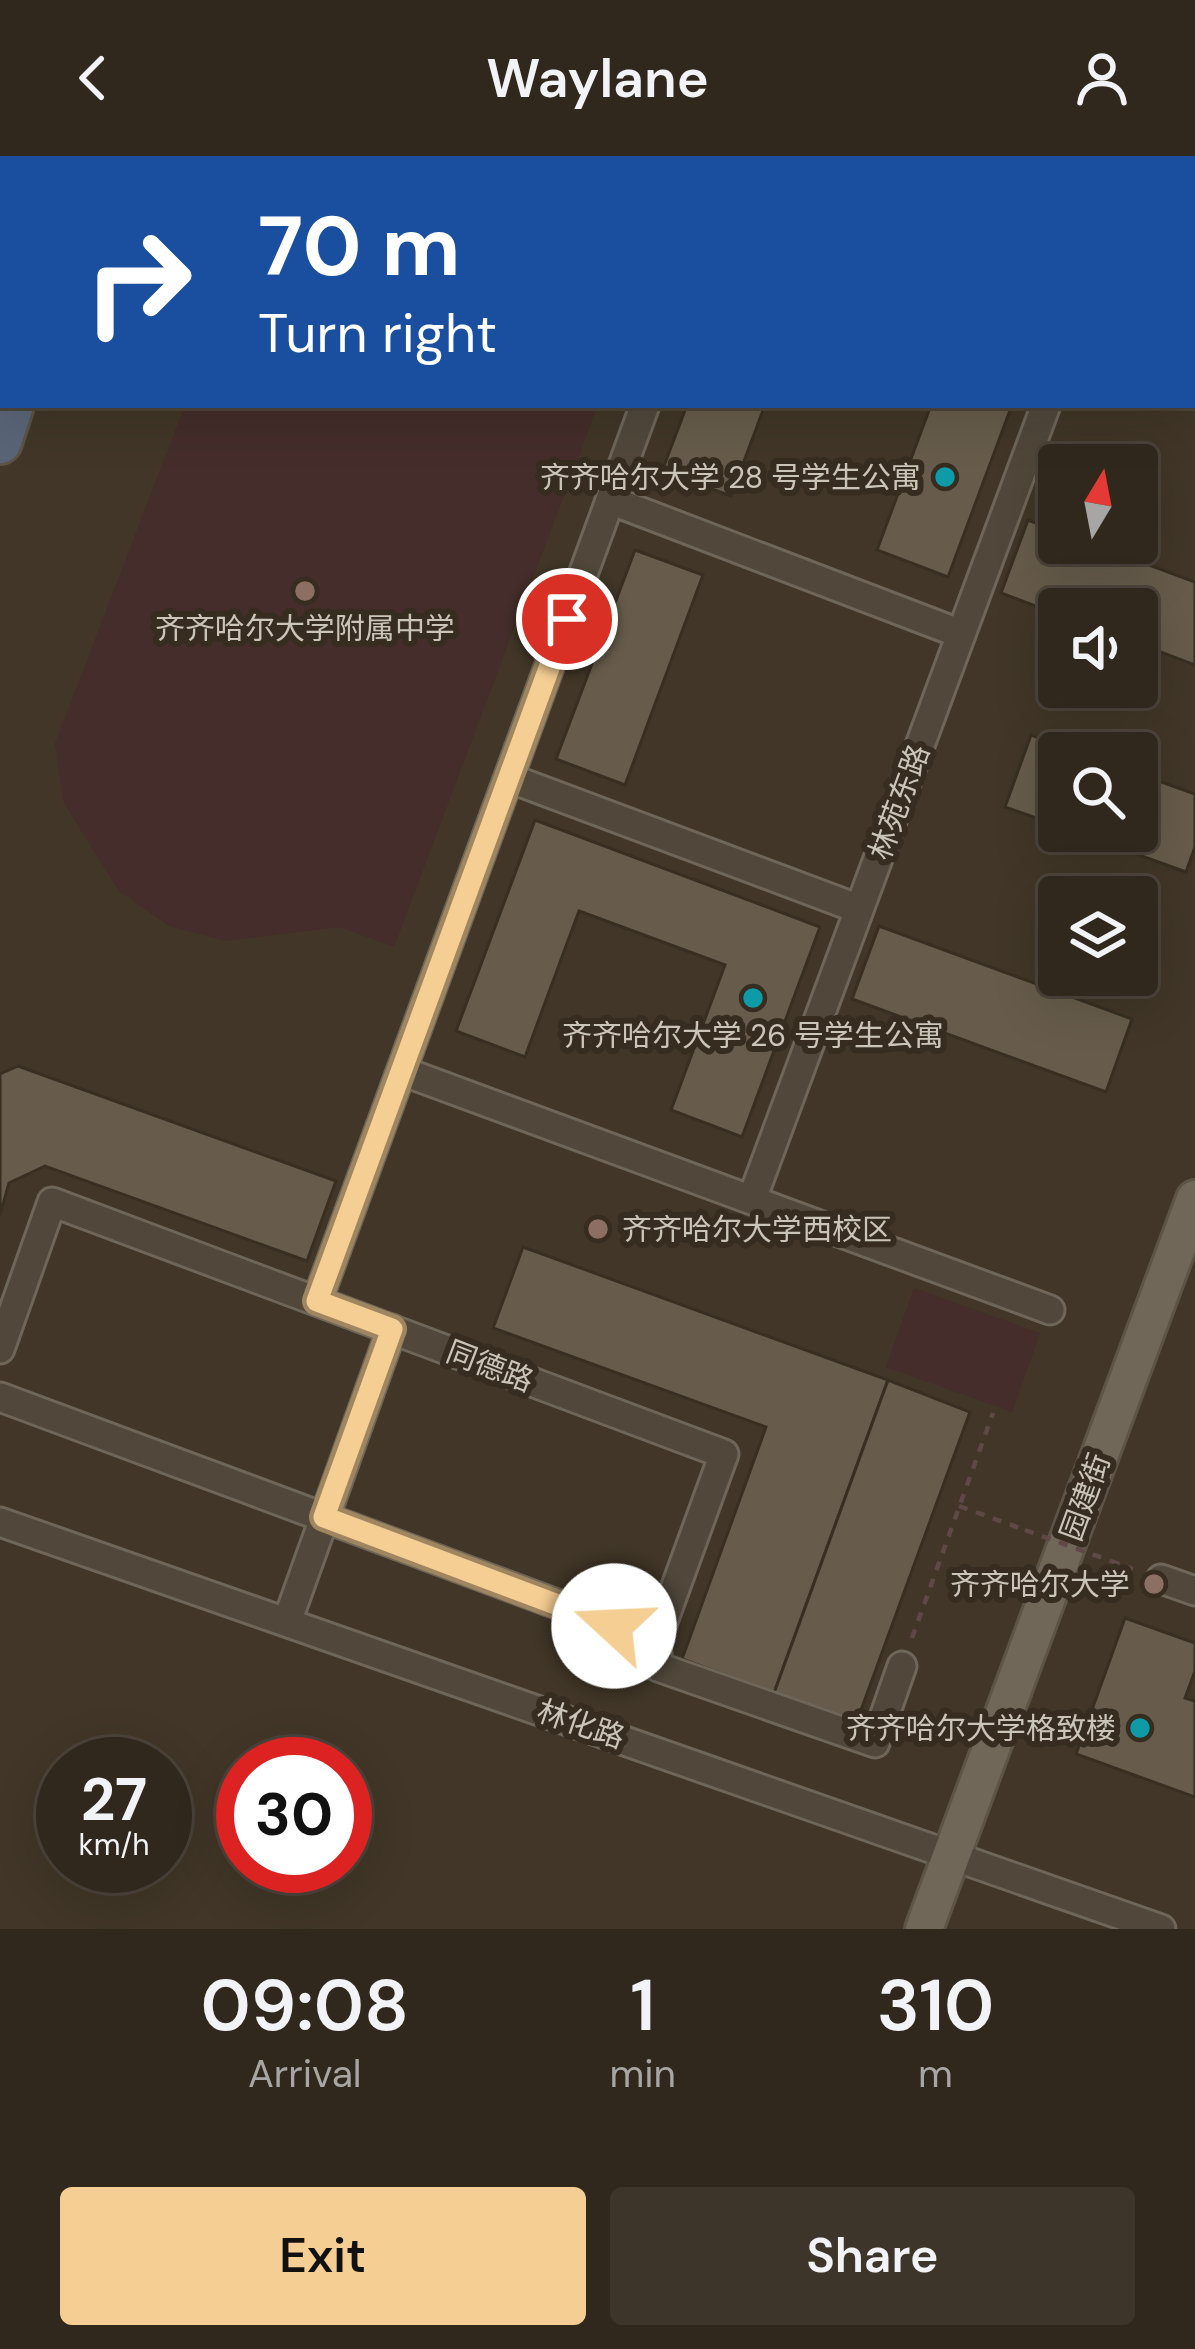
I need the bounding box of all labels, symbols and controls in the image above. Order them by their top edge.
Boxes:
text: Waylane [486,43,709,114]
icon: back [60,45,126,111]
icon: person [1069,45,1135,111]
text: 70 m [258,192,461,301]
icon: right [60,204,216,360]
text: Turn right [258,298,497,369]
north arrow [1038,444,1158,564]
map controls [1038,444,1158,996]
place label: 齐齐哈尔大学 28 号学生公寓 [540,458,921,497]
marker: 齐齐哈尔大学 28 号学生公寓 [932,464,958,490]
pin [516,568,618,670]
marker: 齐齐哈尔大学附属中学 [292,578,318,604]
icon: arrive [534,586,600,652]
button: sound [1038,588,1158,708]
place label: 齐齐哈尔大学附属中学 [155,609,455,648]
button: search [1038,732,1158,852]
street label: 林苑东路 [860,739,938,865]
button: layers [1038,876,1158,996]
marker: 齐齐哈尔大学 26 号学生公寓 [740,985,766,1011]
place label: 齐齐哈尔大学 26 号学生公寓 [562,1016,944,1055]
place label: 齐齐哈尔大学西校区 [622,1210,892,1249]
marker: 齐齐哈尔大学西校区 [585,1216,611,1242]
street label: 同德路 [441,1332,539,1400]
street label: 园建街 [1051,1448,1119,1546]
position arrow [551,1563,677,1689]
place label: 齐齐哈尔大学 [950,1565,1130,1604]
marker: 齐齐哈尔大学 [1141,1571,1167,1597]
street label: 林化路 [532,1691,630,1757]
place label: 齐齐哈尔大学格致楼 [846,1709,1116,1748]
marker: 齐齐哈尔大学格致楼 [1127,1715,1153,1741]
speed limit sign: 30 [216,1737,372,1893]
text: 27 [81,1760,147,1839]
text: km/h [79,1825,149,1864]
text: 09:08 [201,1959,409,2052]
text: 1 [630,1959,655,2052]
text: 310 [877,1959,994,2052]
text: Arrival [248,2048,362,2099]
text: min [610,2048,676,2099]
text: m [918,2048,953,2099]
button: Exit [60,2187,586,2325]
button: Share [610,2187,1135,2325]

